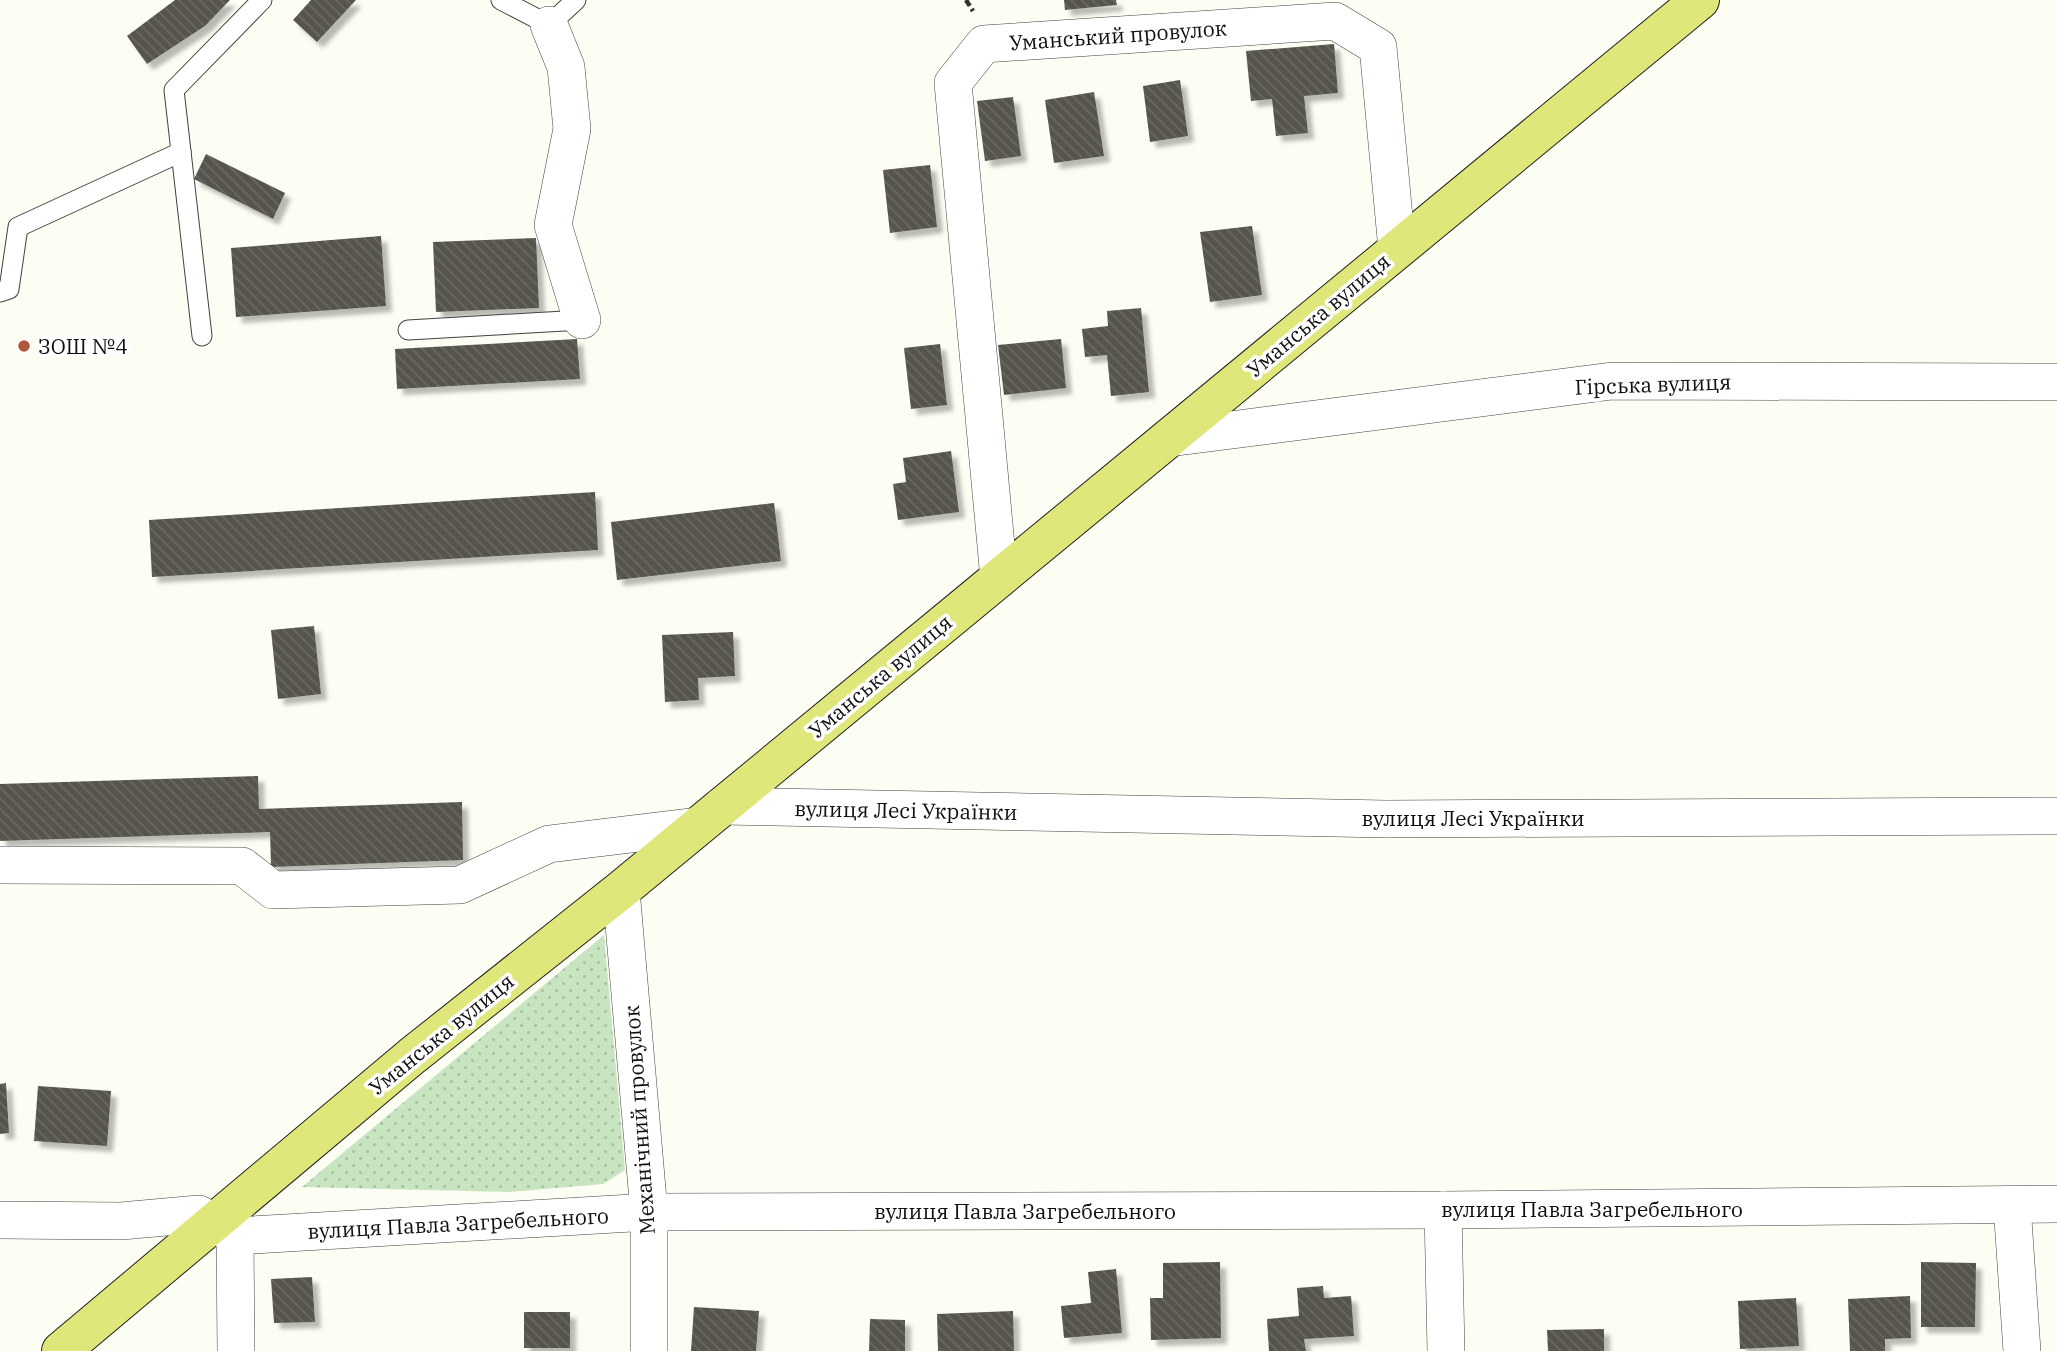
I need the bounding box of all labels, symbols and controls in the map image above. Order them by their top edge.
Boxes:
street label: Уманський провулок [1008,13,1228,57]
street label: Уманська вулиця [1240,247,1396,383]
place label: ЗОШ №4 [38,332,128,360]
marker: ЗОШ №4 [16,338,32,354]
street label: Гірська вулиця [1574,367,1732,401]
street label: Уманська вулиця [802,608,958,744]
street label: вулиця Лесі Українки [794,794,1018,826]
street label: вулиця Лесі Українки [1361,804,1585,832]
street label: Уманська вулиця [363,967,519,1101]
street label: Механічний провулок [617,1005,661,1235]
street label: вулиця Павла Загребельного [1441,1195,1743,1223]
street label: вулиця Павла Загребельного [874,1197,1176,1225]
street label: вулиця Павла Загребельного [307,1201,609,1245]

